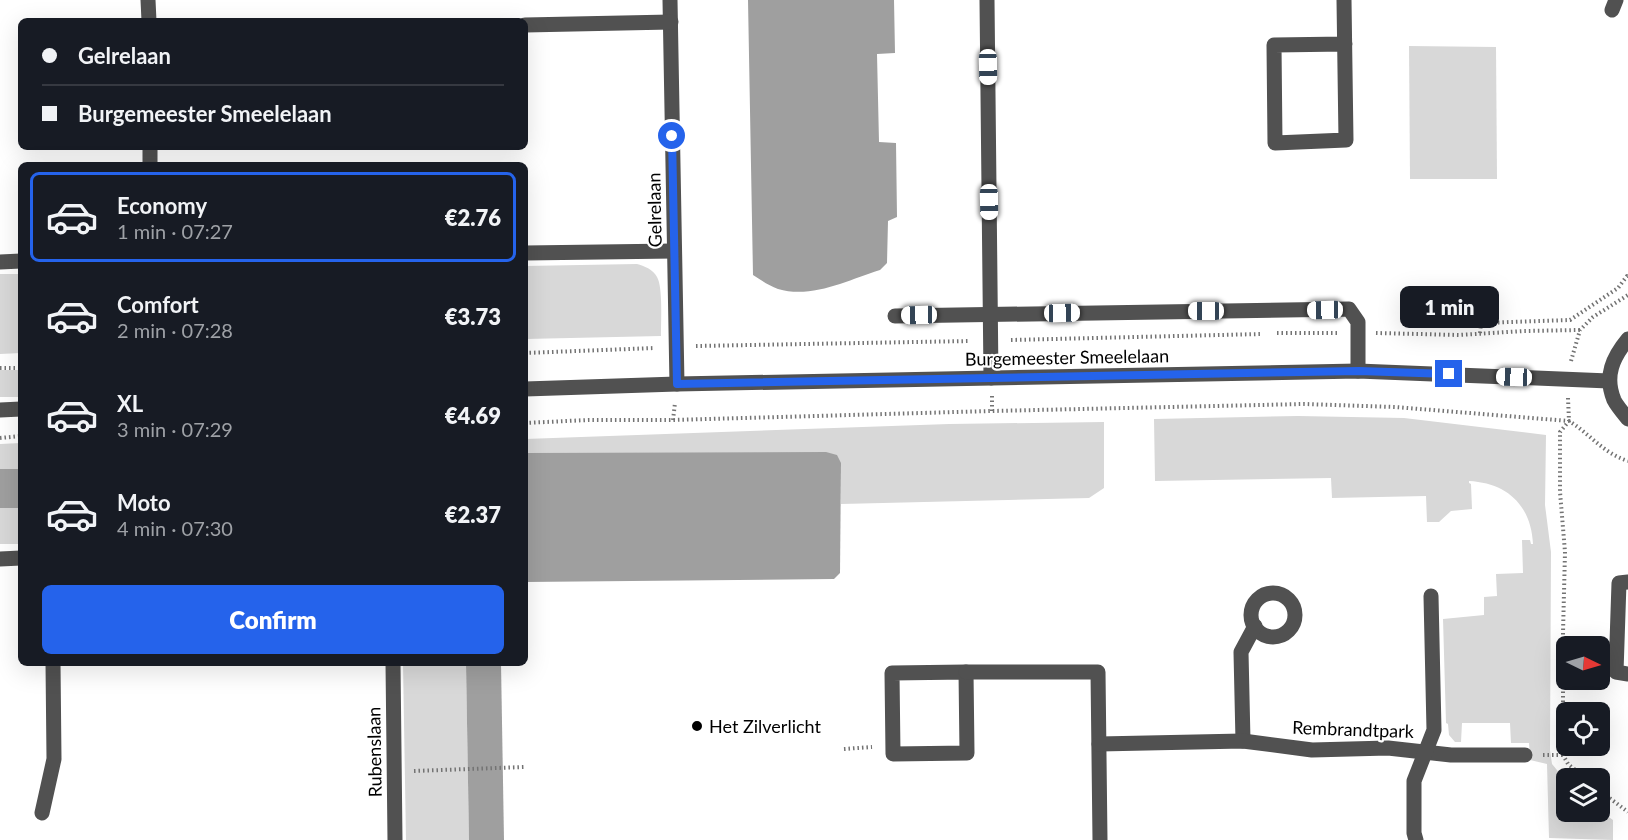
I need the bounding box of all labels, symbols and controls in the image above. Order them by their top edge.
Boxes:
text: Gelrelaan [78,42,171,69]
car [979,49,997,85]
text: Burgemeester Smeelelaan [78,100,332,127]
route start [658,122,685,149]
street label: Gelrelaan [642,172,666,248]
car [980,184,998,220]
icon: car [45,190,99,244]
text: Economy [117,192,207,219]
text: €2.76 [445,204,501,231]
text: 1 min · 07:27 [117,219,233,243]
callout: 1 min [1400,287,1498,329]
icon: car [45,289,99,343]
text: Comfort [117,291,199,318]
text: 1 min [1425,295,1474,319]
car [1307,301,1343,319]
car [1188,302,1224,320]
text: €3.73 [445,303,501,330]
car [1044,304,1080,322]
car [901,306,937,324]
text: 2 min · 07:28 [117,318,233,342]
street label: Burgemeester Smeelelaan [965,344,1169,370]
route end [1435,360,1462,387]
car [1496,367,1532,387]
icon: car [45,388,99,442]
text: XL [117,390,143,417]
text: €4.69 [445,402,501,429]
text: 3 min · 07:29 [117,417,233,441]
icon: car [45,487,99,541]
text: Moto [117,489,171,516]
text: €2.37 [445,501,501,528]
text: 4 min · 07:30 [117,516,233,540]
button: Confirm [42,585,504,654]
north arrow [1556,636,1610,690]
map controls [1556,636,1610,822]
button: locate [1556,702,1610,756]
street label: Rubenslaan [362,707,386,797]
place label: Het Zilverlicht [709,715,822,737]
street label: Rembrandtpark [1292,716,1415,742]
marker: Het Zilverlicht [690,719,704,733]
button: layers [1556,768,1610,822]

